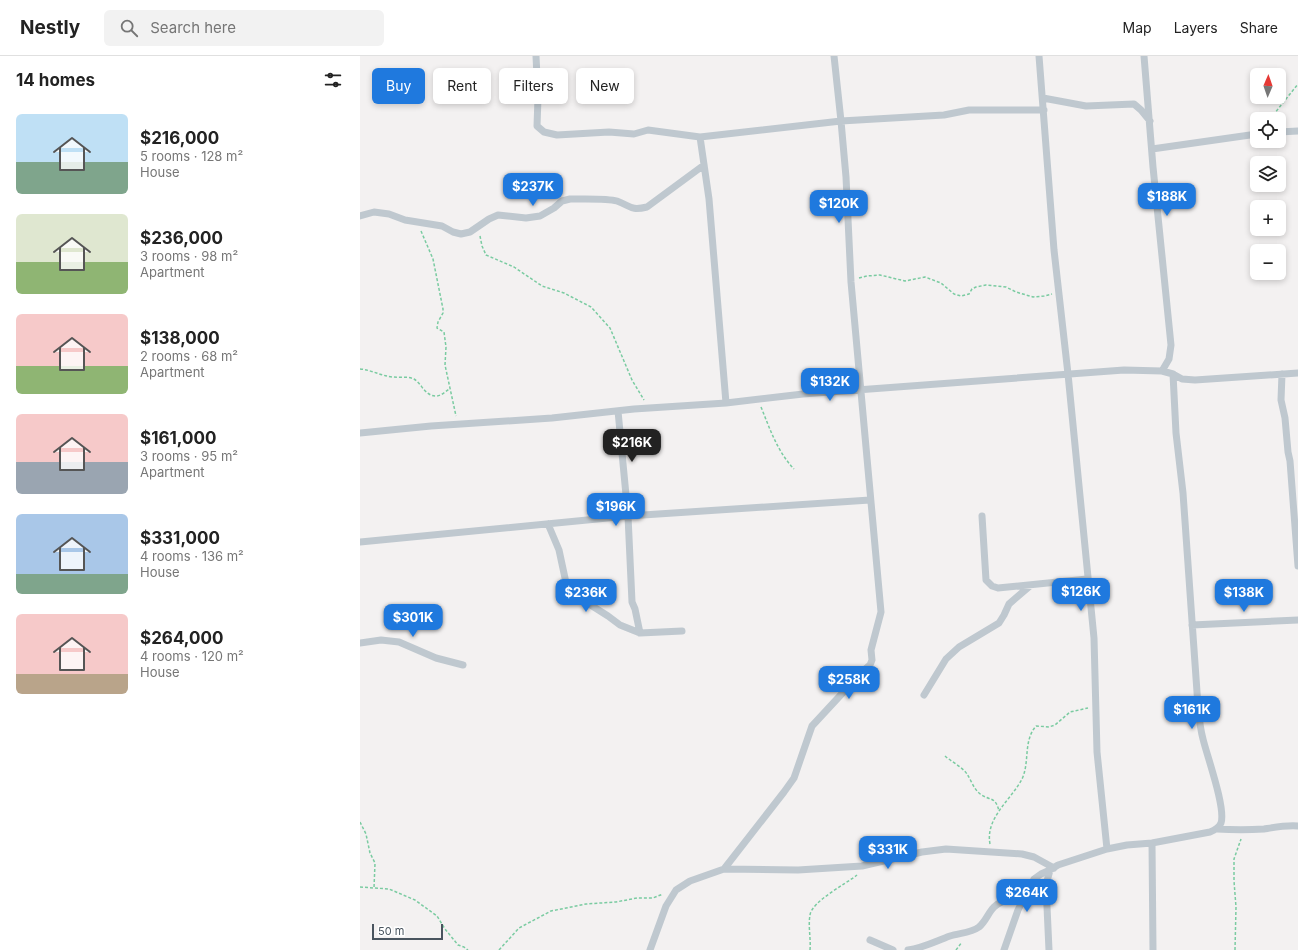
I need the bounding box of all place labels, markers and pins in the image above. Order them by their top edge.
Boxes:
pin: $237K [505,173,561,207]
pin: $188K [1139,183,1195,217]
pin: $120K [811,190,867,224]
pin: $132K [802,368,858,402]
pin: $216K [604,429,660,463]
pin: $196K [588,493,644,527]
pin: $126K [1053,578,1109,612]
pin: $236K [558,579,614,613]
pin: $138K [1216,579,1272,613]
pin: $301K [385,604,441,638]
pin: $258K [821,666,877,700]
pin: $161K [1164,696,1220,730]
pin: $331K [860,836,916,870]
pin: $264K [999,879,1055,913]

